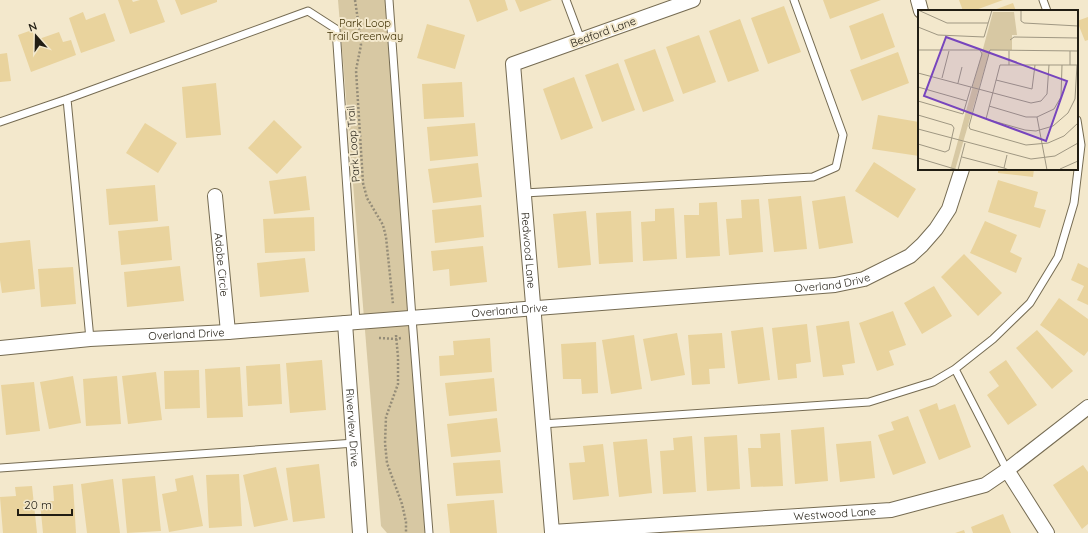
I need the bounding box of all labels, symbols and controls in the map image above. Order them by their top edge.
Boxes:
inset map [918,10,1078,170]
street label: Bedford Lane [568,14,638,50]
north arrow [16,16,56,56]
park label: Park Loop Trail Greenway [327,16,403,43]
text: N [26,19,39,35]
street label: Park Loop Trail [343,105,363,183]
street label: Redwood Lane [518,212,539,289]
street label: Adobe Circle [212,232,232,297]
street label: Overland Drive [794,270,873,295]
street label: Overland Drive [471,300,548,320]
street label: Overland Drive [148,325,225,343]
street label: Riverview Drive [343,388,362,467]
scale bar [18,491,72,517]
text: 20 m [24,497,52,512]
street label: Westwood Lane [793,504,876,523]

